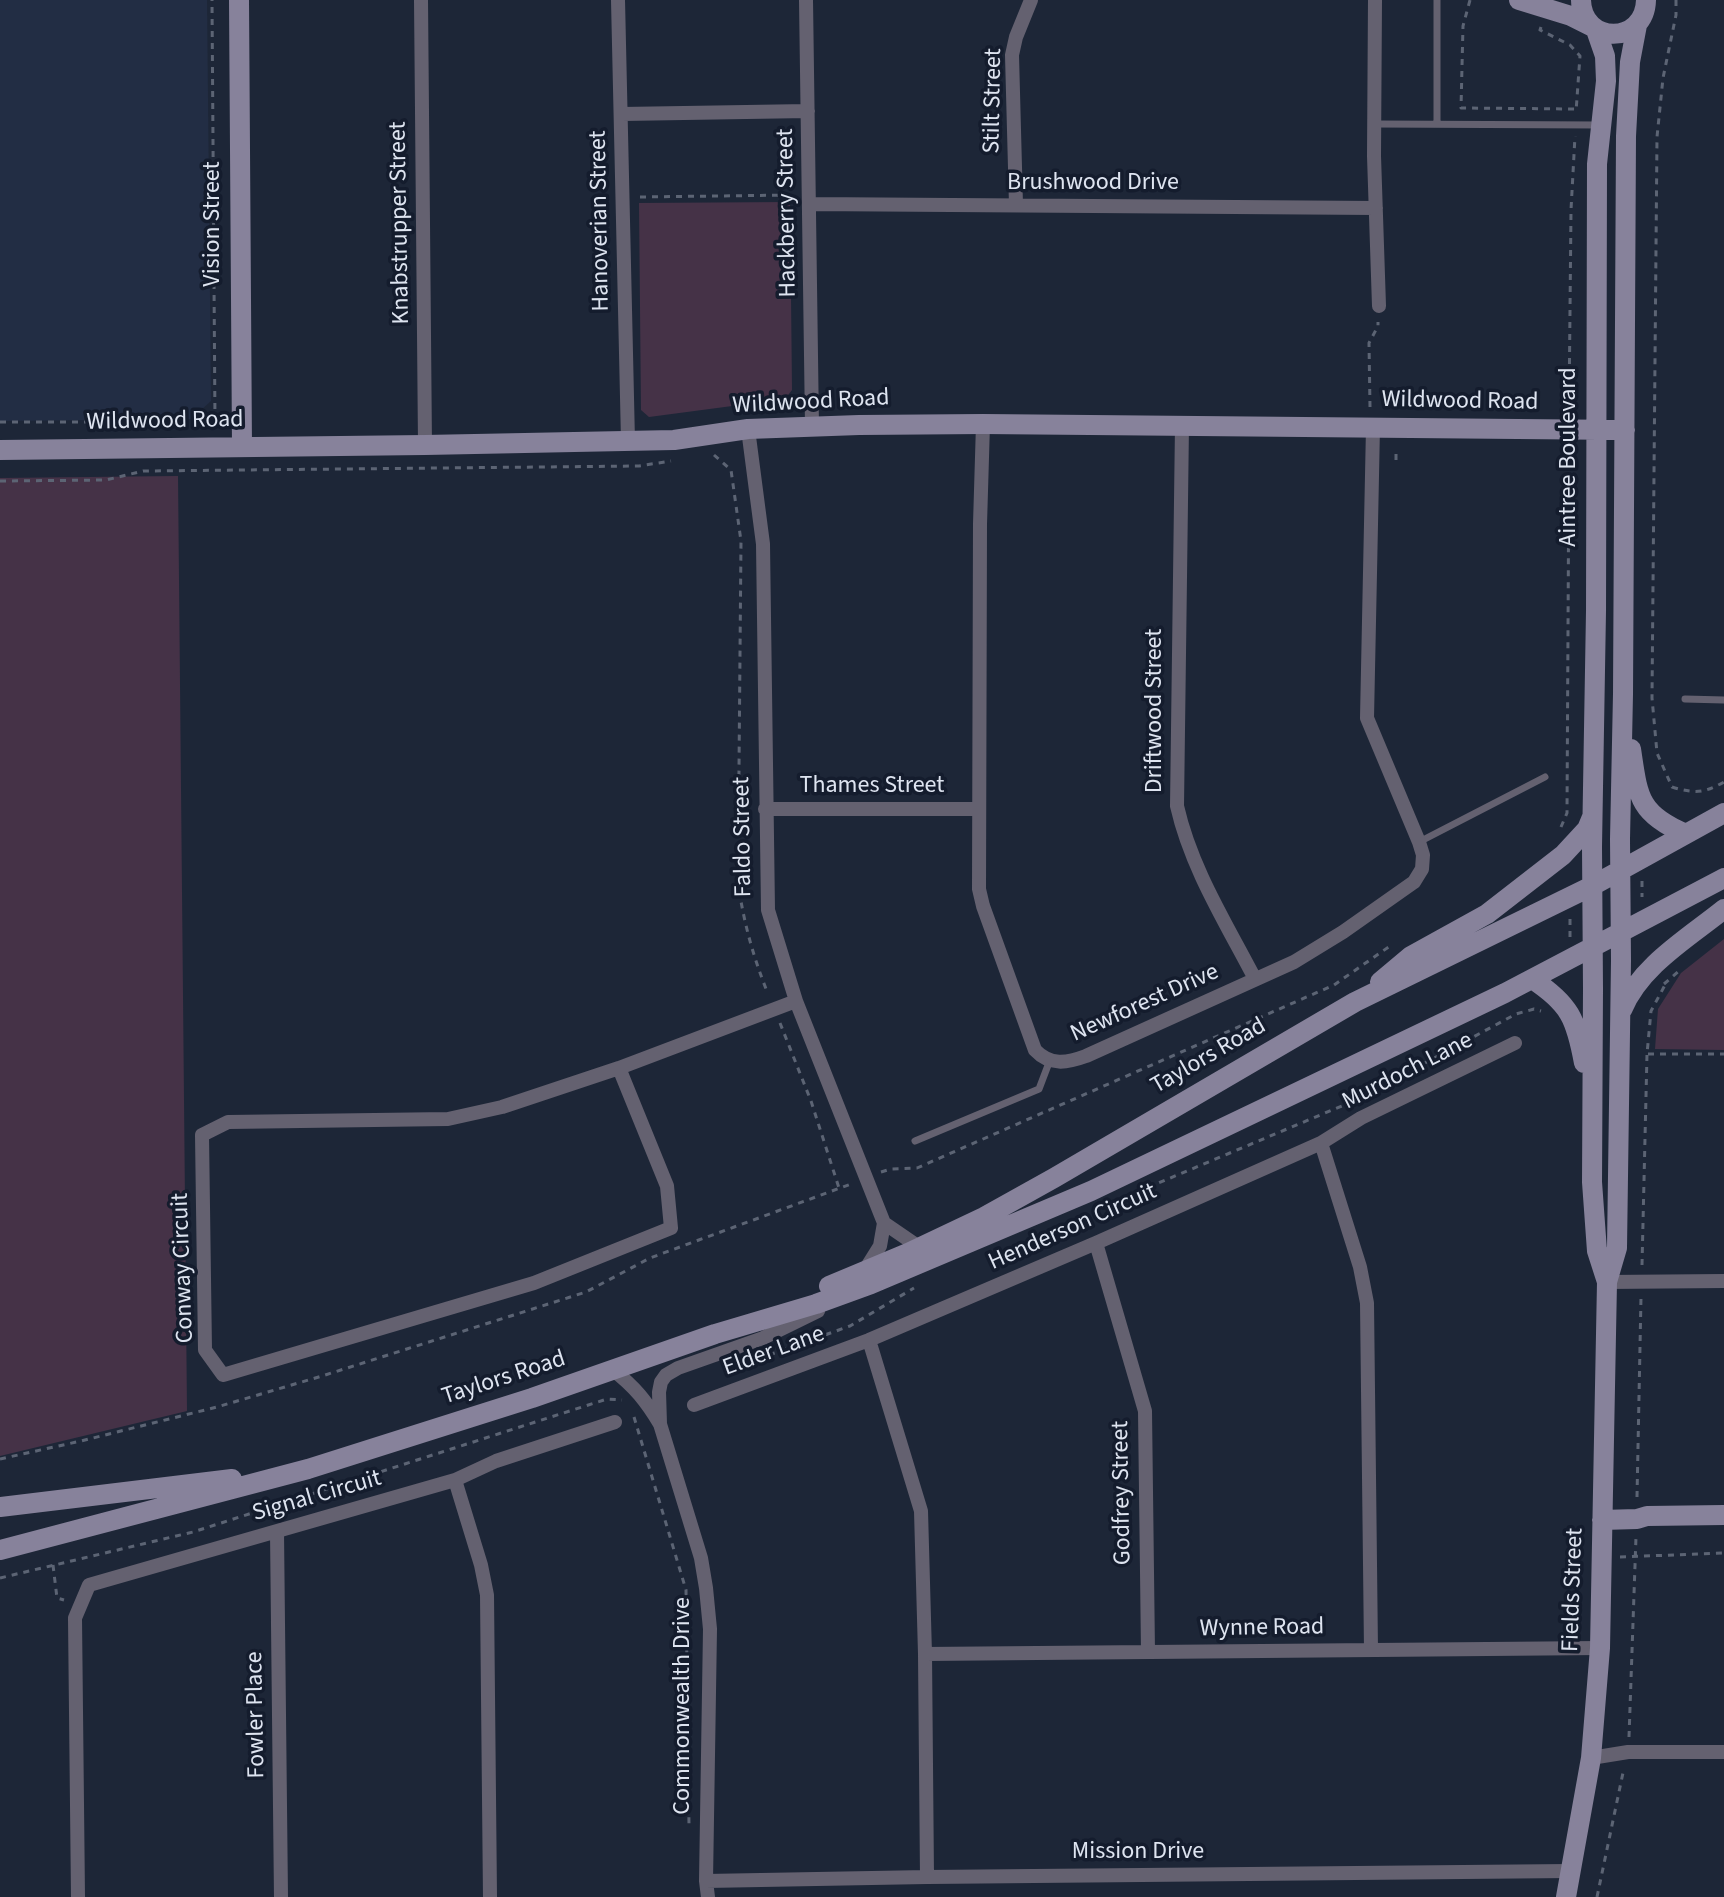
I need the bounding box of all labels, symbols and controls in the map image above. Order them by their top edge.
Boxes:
street label: Stilt Street [979,48,1009,154]
street label: Knabstrupper Street [385,121,417,325]
street label: Hackberry Street [772,128,804,298]
street label: Hanoverian Street [585,130,617,312]
street label: Vision Street [200,161,228,287]
street label: Brushwood Drive [1007,170,1179,198]
street label: Aintree Boulevard [1556,367,1584,547]
street label: Wildwood Road [732,385,890,421]
street label: Wildwood Road [1381,386,1539,418]
street label: Wildwood Road [86,406,244,438]
street label: Driftwood Street [1142,629,1170,793]
street label: Thames Street [800,773,944,801]
street label: Faldo Street [729,776,759,898]
street label: Newforest Drive [1066,958,1224,1050]
street label: Taylors Road [1146,1012,1272,1102]
street label: Murdoch Lane [1338,1027,1478,1117]
street label: Henderson Circuit [985,1178,1161,1278]
street label: Conway Circuit [167,1192,201,1344]
street label: Elder Lane [719,1320,829,1384]
street label: Taylors Road [439,1346,569,1412]
street label: Godfrey Street [1107,1421,1139,1565]
street label: Signal Circuit [249,1465,385,1529]
street label: Fields Street [1557,1527,1591,1653]
street label: Commonwealth Drive [670,1597,698,1815]
street label: Wynne Road [1199,1614,1325,1644]
street label: Fowler Place [241,1651,273,1779]
street label: Mission Drive [1072,1839,1204,1867]

